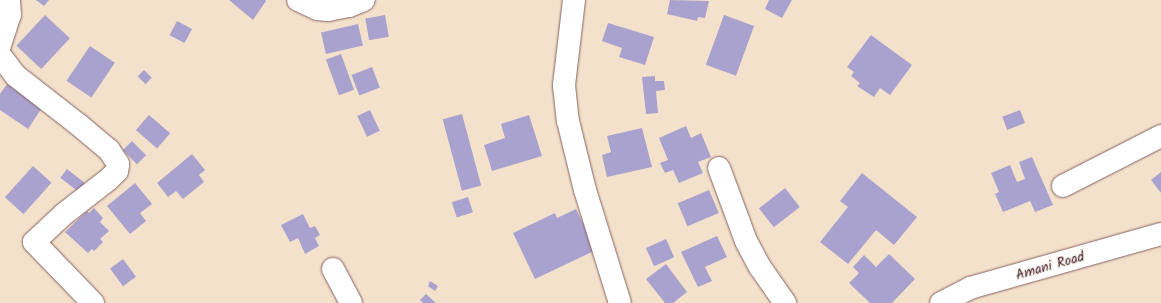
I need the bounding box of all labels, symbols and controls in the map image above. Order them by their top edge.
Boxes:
street label: Amani Road [1014,248,1086,284]

